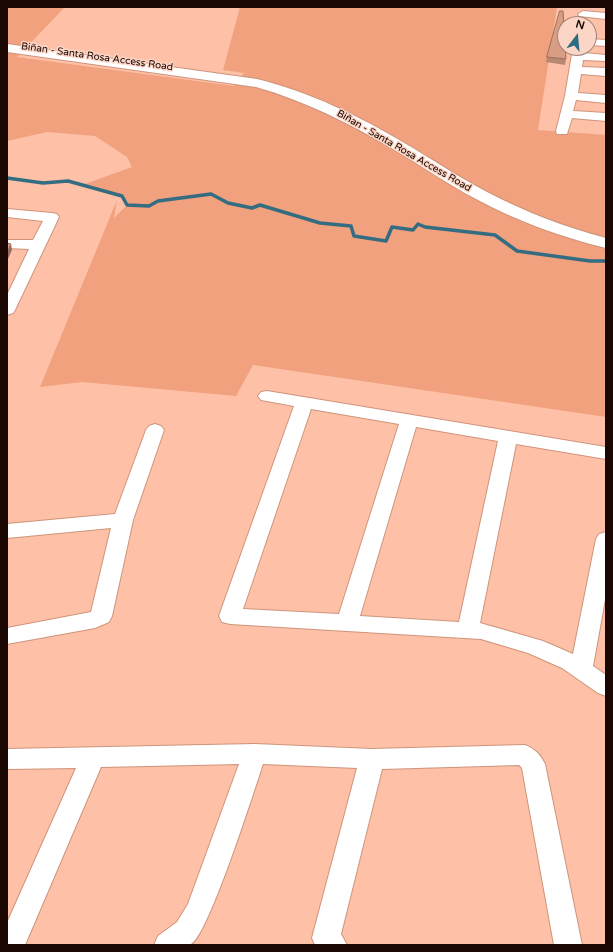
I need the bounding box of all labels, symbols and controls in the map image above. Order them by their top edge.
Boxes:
north arrow [557,16,597,56]
text: N [574,17,586,32]
street label: Biñan - Santa Rosa Access Road [20,40,174,74]
street label: Biñan - Santa Rosa Access Road [335,107,473,195]

